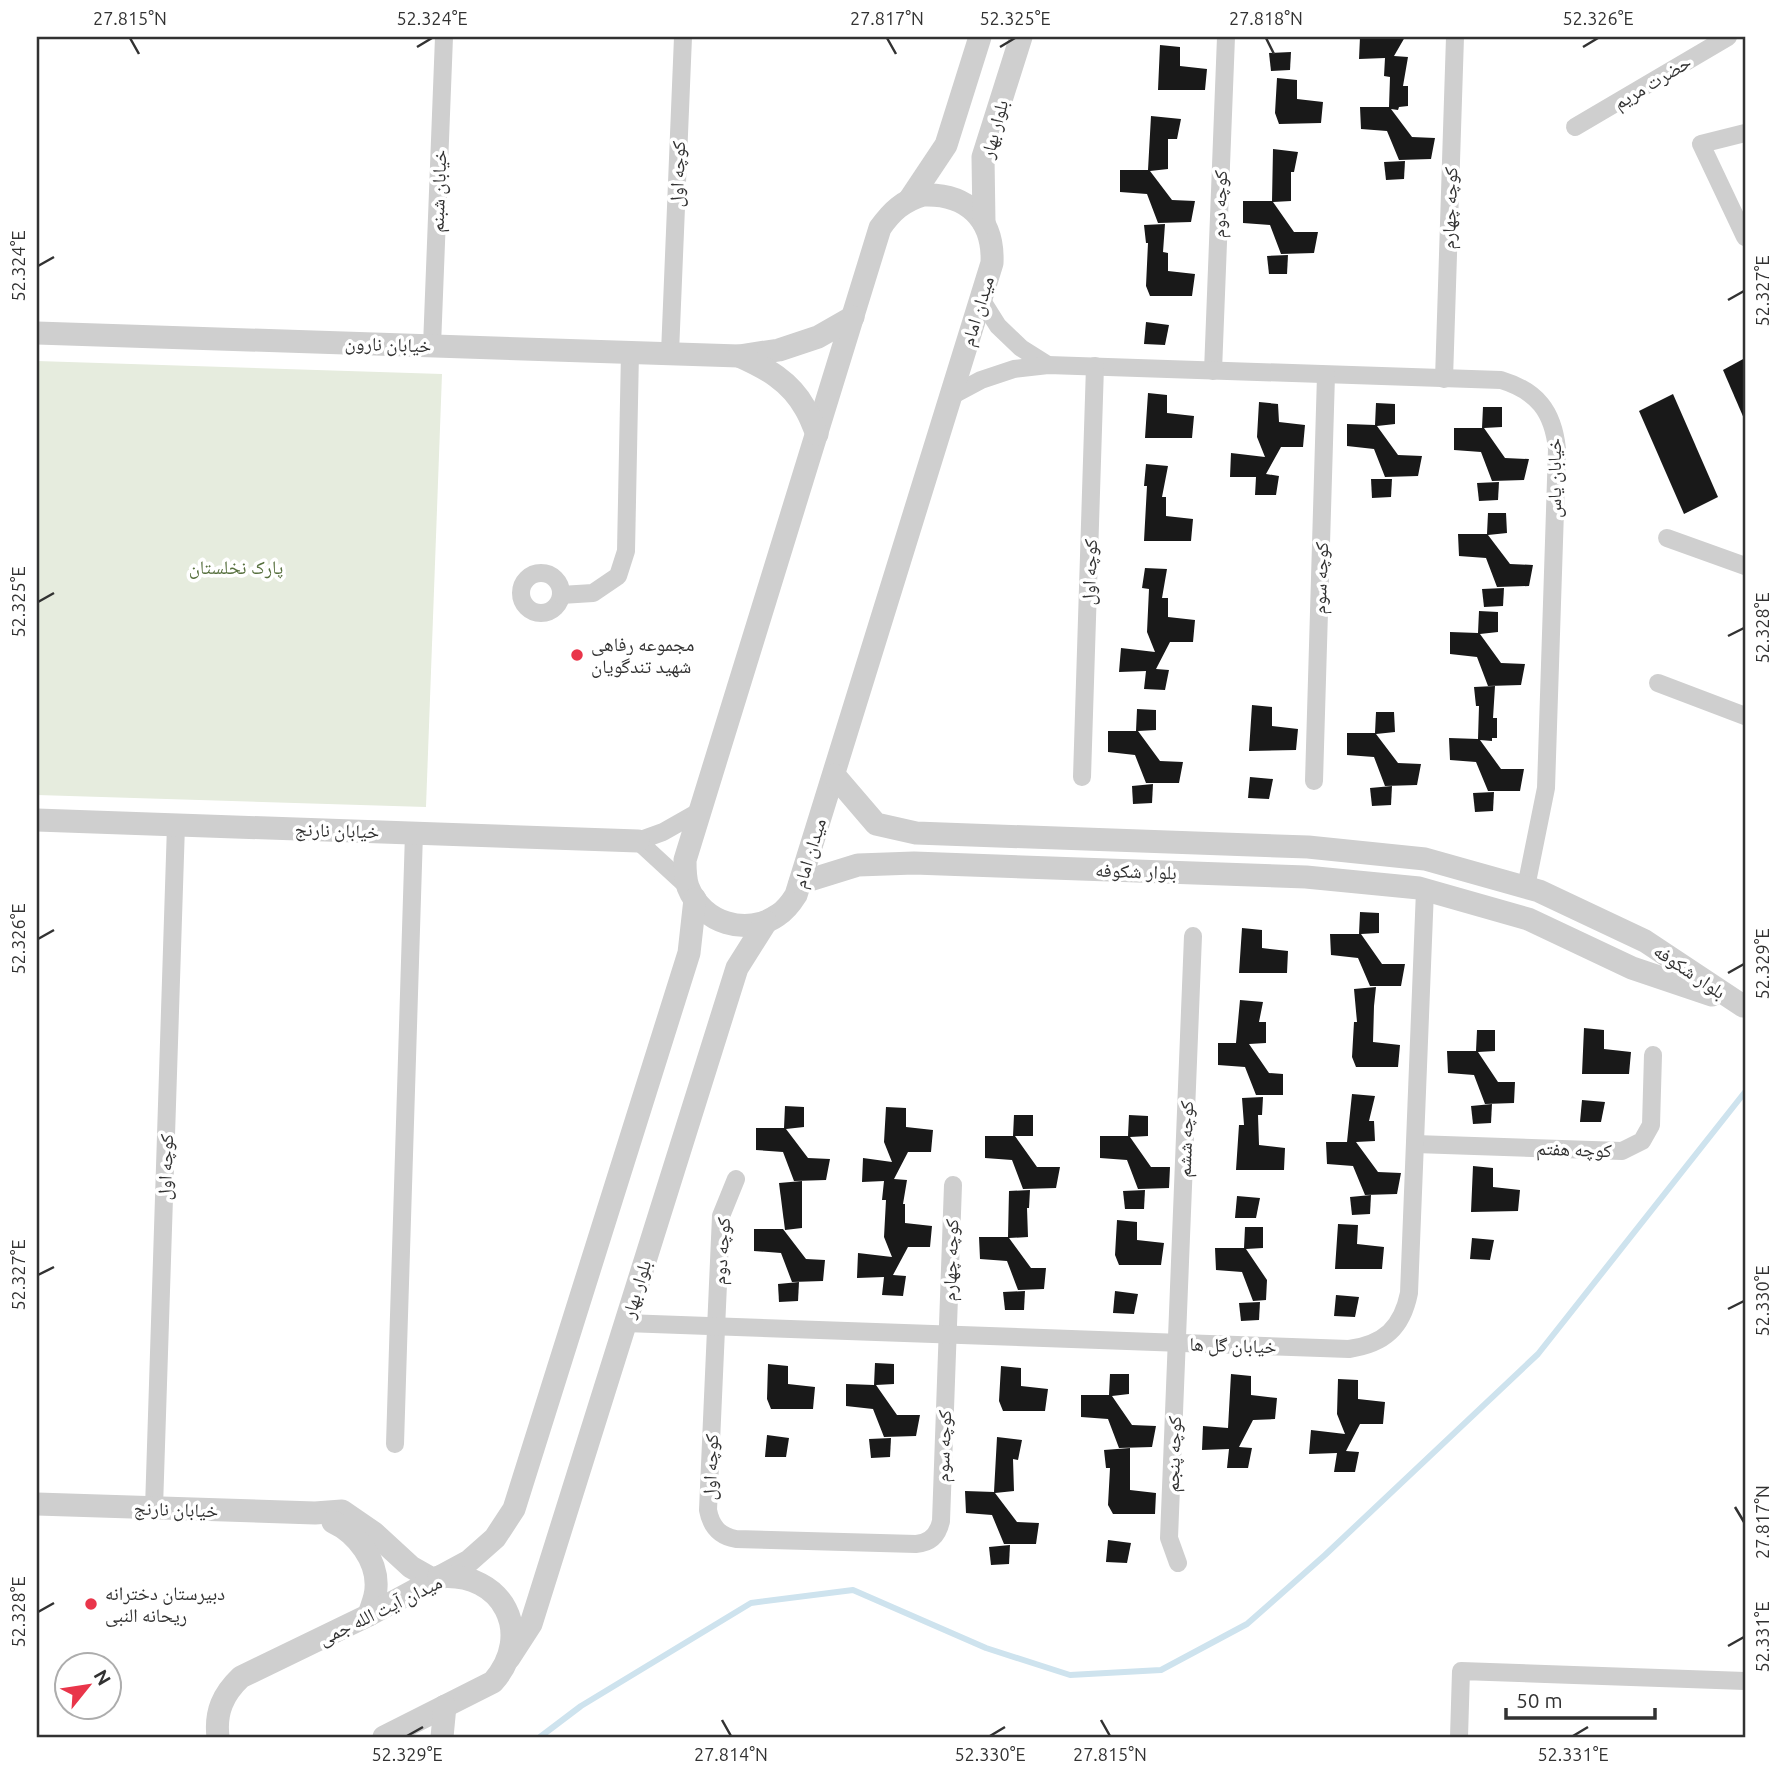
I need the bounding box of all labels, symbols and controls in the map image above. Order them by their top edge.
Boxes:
text: 27.815°N [93,8,167,28]
text: 52.324°E [396,8,468,28]
text: 27.817°N [850,8,924,28]
text: 52.325°E [979,8,1051,28]
text: 27.818°N [1229,8,1303,28]
text: 52.326°E [1562,8,1634,28]
street label: حضرت مریم [1609,50,1696,115]
street label: بلوار بهار [975,97,1013,162]
street label: کوچه اول [665,140,690,208]
street label: خیابان شبنم [426,149,452,233]
street label: کوچه چهارم [1437,166,1464,250]
street label: کوچه دوم [1207,170,1234,238]
text: 52.324°E [8,230,28,302]
text: 52.327°E [1752,255,1772,327]
street label: میدان امام [956,273,1001,349]
street label: خیابان نارون [344,331,432,358]
street label: خیابان یاس [1543,438,1566,518]
street label: کوچه اول [1077,538,1102,606]
street label: کوچه سوم [1308,541,1335,615]
park label: پارک نخلستان [189,556,283,579]
text: 52.325°E [8,566,28,638]
text: 52.328°E [1752,592,1772,664]
place label: مجموعه رفاهی شهید تندگویان [591,633,694,678]
marker: مجموعه رفاهی شهید تندگویان [569,647,585,663]
street label: میدان امام [788,815,833,891]
street label: خیابان نارنج [294,818,380,844]
street label: بلوار شکوفه [1095,859,1177,884]
text: 52.326°E [8,903,28,975]
text: 52.329°E [1752,928,1772,1000]
street label: بلوار شکوفه [1649,939,1730,1004]
street label: کوچه ششم [1173,1100,1199,1178]
street label: کوچه اول [153,1133,178,1201]
street label: کوچه هفتم [1536,1137,1612,1163]
street label: کوچه دوم [708,1216,737,1286]
street label: کوچه چهارم [938,1218,965,1302]
text: 52.327°E [8,1239,28,1311]
street label: بلوار بهار [616,1257,656,1322]
text: 52.330°E [1752,1265,1772,1337]
street label: خیابان گل ها [1189,1332,1277,1359]
street label: کوچه سوم [931,1409,958,1483]
street label: کوچه پنجم [1161,1415,1187,1493]
street label: کوچه اول [698,1433,723,1501]
text: 27.817°N [1752,1485,1772,1559]
street label: خیابان نارنج [133,1497,219,1523]
street label: میدان آیت الله جمی [315,1571,446,1650]
text: 52.328°E [8,1576,28,1648]
place label: دبیرستان دخترانه ریحانه النبی [105,1582,225,1627]
marker: دبیرستان دخترانه ریحانه النبی [83,1596,99,1612]
text: 52.331°E [1752,1601,1772,1673]
north arrow [52,1652,122,1722]
text: N [90,1666,116,1689]
scale bar [1506,1676,1654,1720]
text: 50 m [1516,1688,1563,1712]
text: 52.329°E [371,1744,443,1764]
text: 27.814°N [694,1744,768,1764]
text: 52.330°E [954,1744,1026,1764]
text: 27.815°N [1073,1744,1147,1764]
text: 52.331°E [1537,1744,1609,1764]

